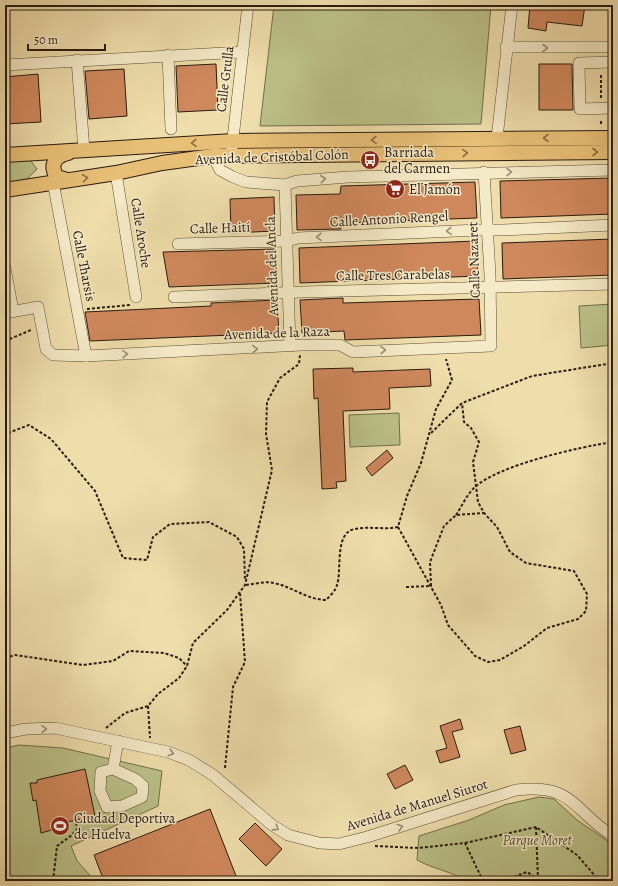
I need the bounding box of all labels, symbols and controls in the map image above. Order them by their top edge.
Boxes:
scale bar [28,26,105,52]
text: 50 m [34,32,58,48]
street label: Calle Grulla [212,44,239,113]
one-way arrow [542,44,548,52]
one-way arrow [543,134,549,142]
one-way arrow [371,136,377,144]
one-way arrow [191,139,197,148]
place label: Barriada del Carmen [384,143,451,178]
street label: Avenida de Cristóbal Colón [194,145,349,169]
one-way arrow [592,148,598,156]
bus stop icon: Barriada del Carmen [359,149,381,171]
one-way arrow [462,149,468,157]
one-way arrow [506,168,512,176]
one-way arrow [82,173,88,182]
one-way arrow [320,174,326,183]
supermarket icon: El Jamón [384,178,406,200]
place label: El Jamón [409,180,461,199]
street label: Calle Aroche [126,196,156,270]
street label: Calle Antonio Rengel [329,206,449,232]
street label: Avenida del Ancla [261,215,283,317]
street label: Calle Haití [189,217,251,239]
street label: Calle Nazaret [463,221,485,299]
one-way arrow [446,227,452,235]
street label: Calle Tharsis [68,229,100,303]
one-way arrow [316,233,322,241]
street label: Calle Tres Carabelas [336,265,450,285]
street label: Avenida de la Raza [223,322,331,344]
one-way arrow [252,344,258,353]
one-way arrow [380,346,386,355]
one-way arrow [122,350,128,358]
one-way arrow [41,724,47,733]
one-way arrow [167,748,174,757]
street label: Avenida de Manuel Siurot [343,774,490,836]
place label: Ciudad Deportiva de Huelva [74,809,176,844]
sports icon: Ciudad Deportiva de Huelva [49,815,71,837]
one-way arrow [272,823,279,830]
one-way arrow [397,823,404,832]
park label: Parque Moret [503,831,572,850]

